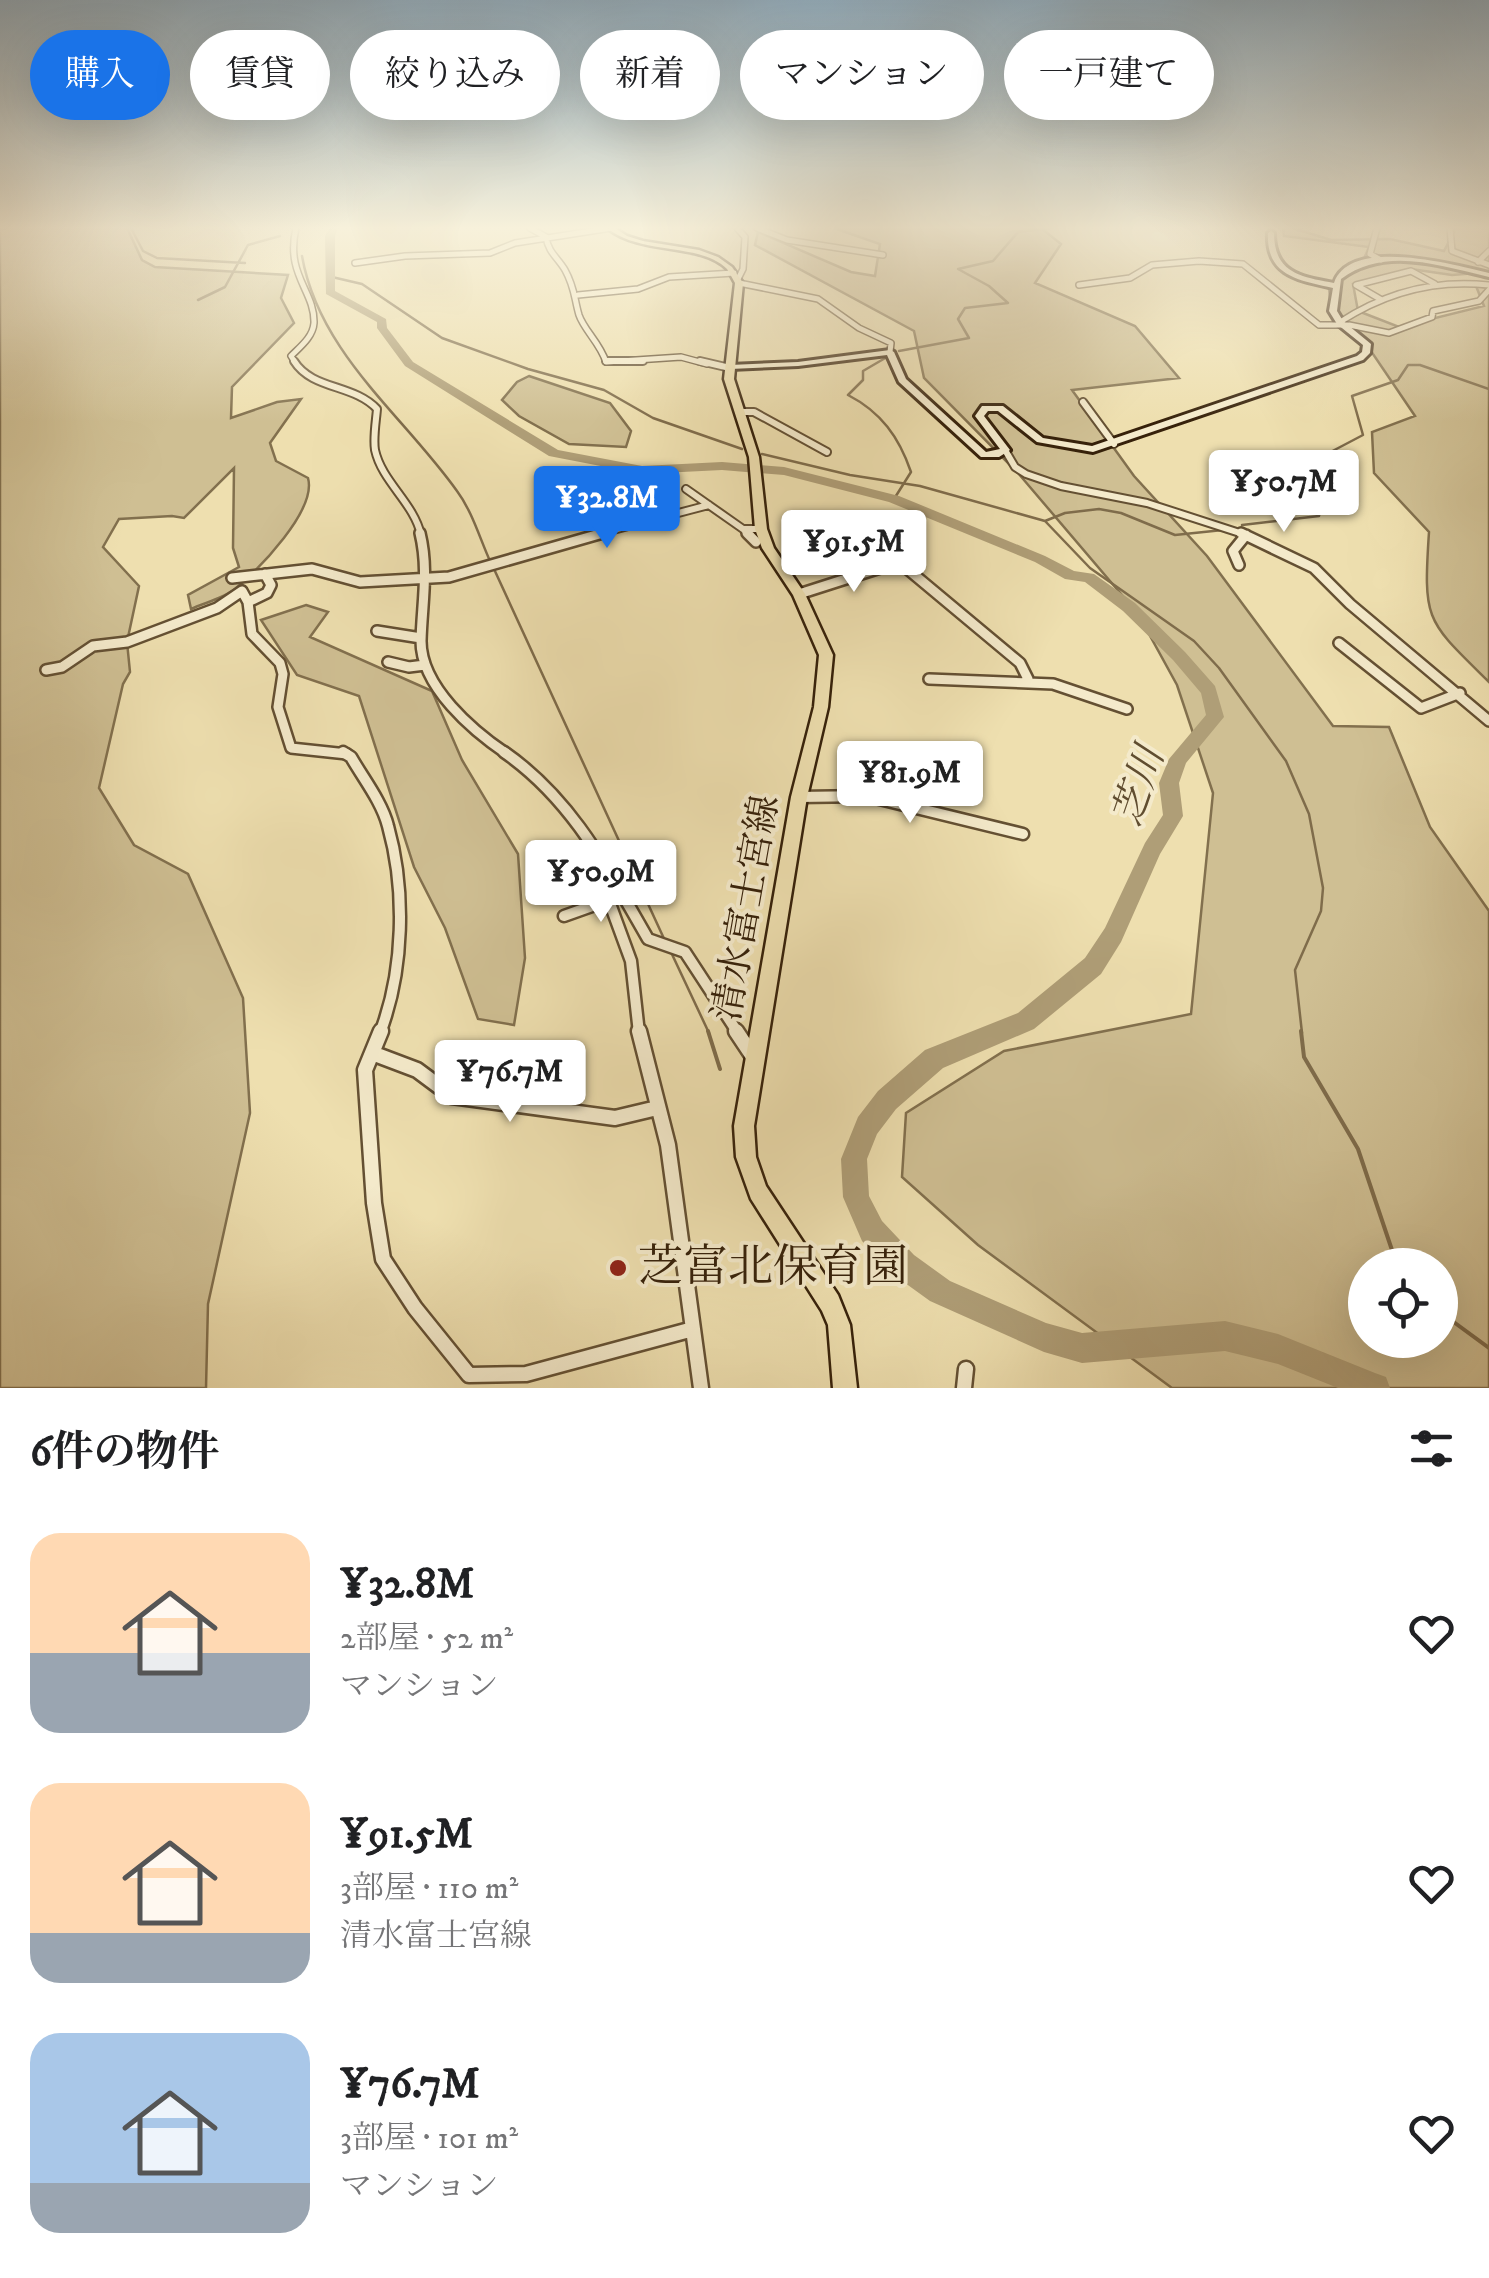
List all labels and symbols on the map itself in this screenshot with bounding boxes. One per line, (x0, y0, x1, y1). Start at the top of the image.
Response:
pin: ¥50.7M (1203, 450, 1365, 535)
pin: ¥32.8M (526, 466, 688, 551)
pin: ¥91.5M (773, 510, 935, 595)
water label: 芝川 (1103, 737, 1178, 833)
pin: ¥81.9M (829, 741, 991, 826)
street label: 清水富士宮線 (704, 792, 790, 1024)
pin: ¥50.9M (520, 840, 682, 925)
pin: ¥76.7M (429, 1040, 591, 1125)
place label: 芝富北保育園 (638, 1240, 908, 1296)
marker: 芝富北保育園 (607, 1257, 629, 1279)

